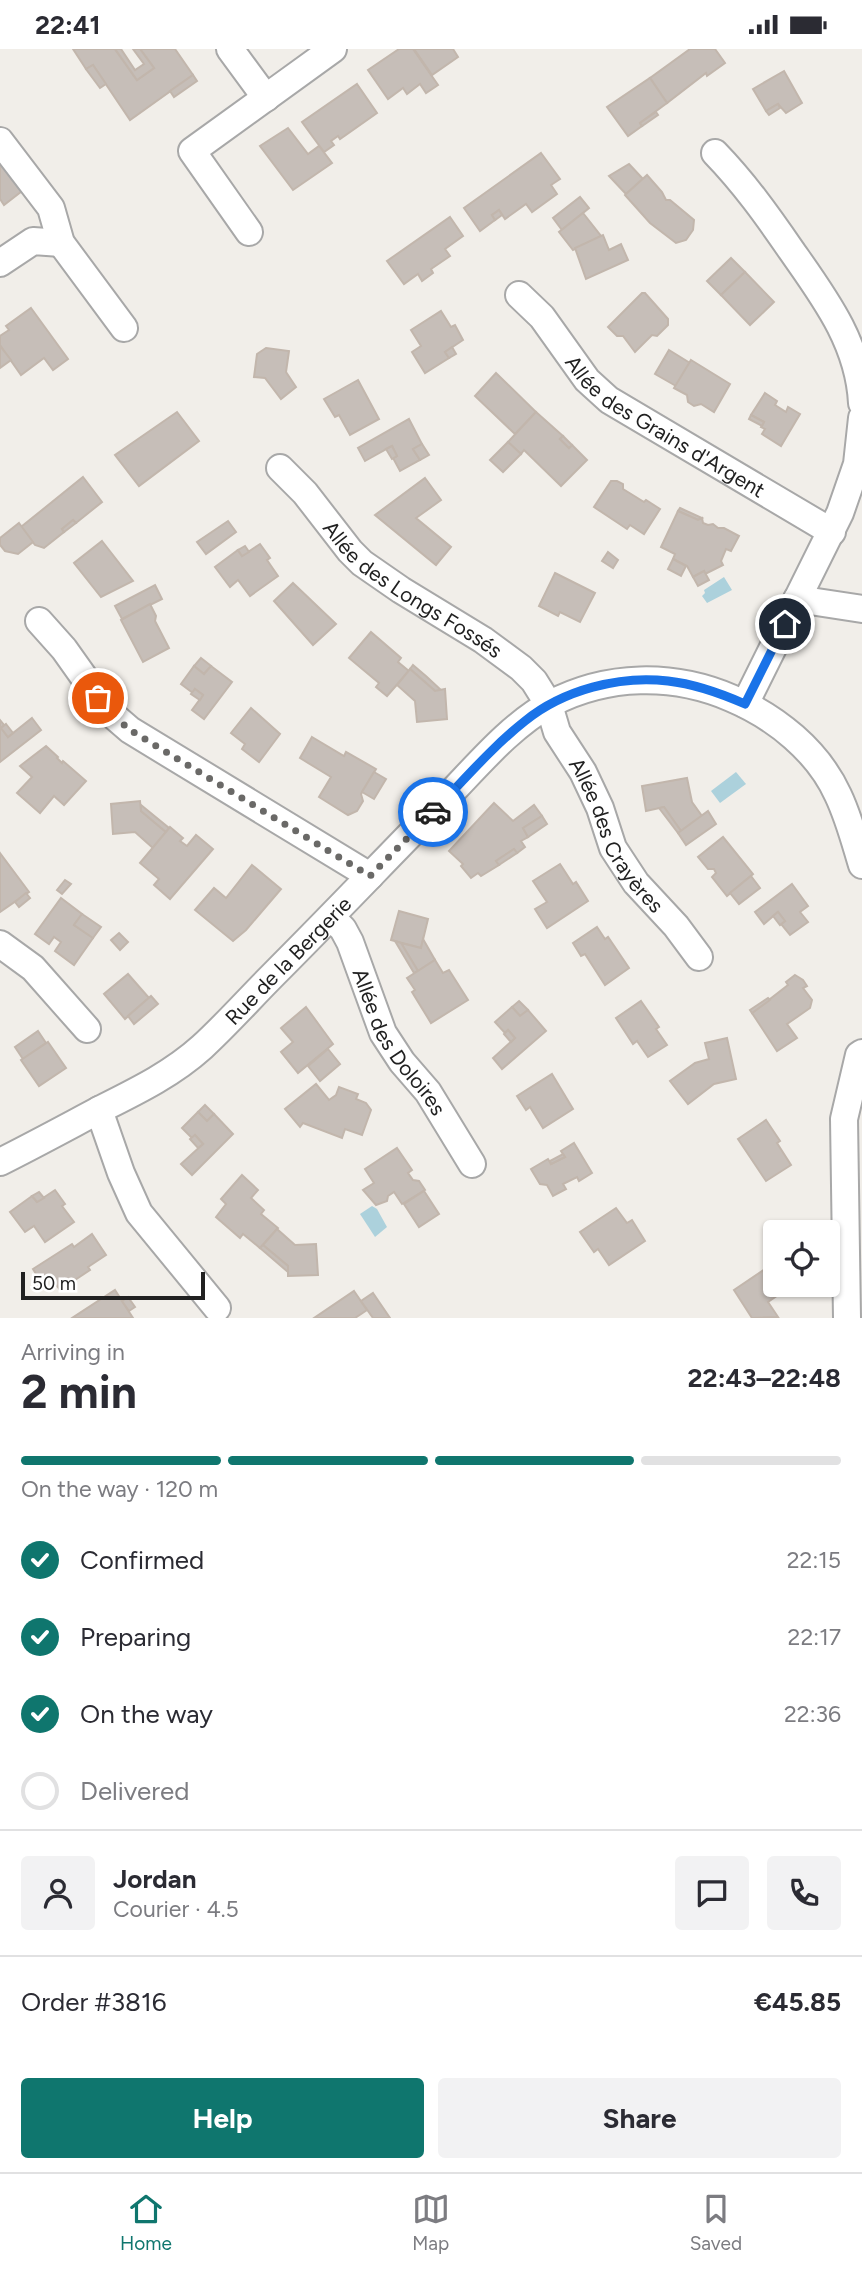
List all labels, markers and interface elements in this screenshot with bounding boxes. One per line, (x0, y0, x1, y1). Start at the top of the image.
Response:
text: 22:41 (35, 9, 100, 41)
street label: Allée des Grains d'Argent (561, 350, 770, 502)
street label: Allée des Longs Fossés (319, 516, 508, 663)
pin (755, 594, 815, 654)
icon: home (766, 605, 804, 643)
pin (68, 668, 128, 728)
icon: bag (79, 679, 117, 717)
street label: Allée des Crayères (564, 753, 669, 917)
courier (398, 777, 468, 847)
icon: car (414, 793, 452, 831)
street label: Rue de la Bergerie (220, 891, 356, 1030)
street label: Allée des Doloires (348, 965, 452, 1120)
map controls (763, 1220, 840, 1297)
button: locate (763, 1220, 840, 1297)
scale bar (21, 1269, 205, 1301)
text: 50 m (32, 1272, 76, 1295)
text: Arriving in (21, 1338, 125, 1366)
text: 22:43–22:48 (688, 1362, 841, 1394)
text: 2 min (21, 1364, 137, 1420)
text: On the way · 120 m (21, 1475, 218, 1503)
icon: check (21, 1541, 59, 1579)
text: Confirmed (80, 1544, 204, 1576)
text: 22:15 (787, 1546, 841, 1574)
icon: check (21, 1618, 59, 1656)
text: Preparing (80, 1621, 191, 1653)
text: 22:17 (788, 1623, 841, 1651)
icon: check (21, 1695, 59, 1733)
text: On the way (80, 1698, 213, 1730)
text: 22:36 (784, 1700, 841, 1728)
text: Delivered (80, 1775, 189, 1807)
button: person (21, 1856, 95, 1930)
button: chat (675, 1856, 749, 1930)
button: phone (767, 1856, 841, 1930)
text: Jordan (113, 1863, 196, 1895)
text: Courier · 4.5 (113, 1895, 239, 1923)
text: Order #3816 (21, 1986, 167, 2018)
text: €45.85 (754, 1986, 841, 2018)
button: Help (21, 2078, 424, 2158)
button: Share (438, 2078, 841, 2158)
tab: Home (120, 2190, 172, 2255)
tab: Map (412, 2190, 450, 2255)
tab: Saved (690, 2190, 742, 2255)

